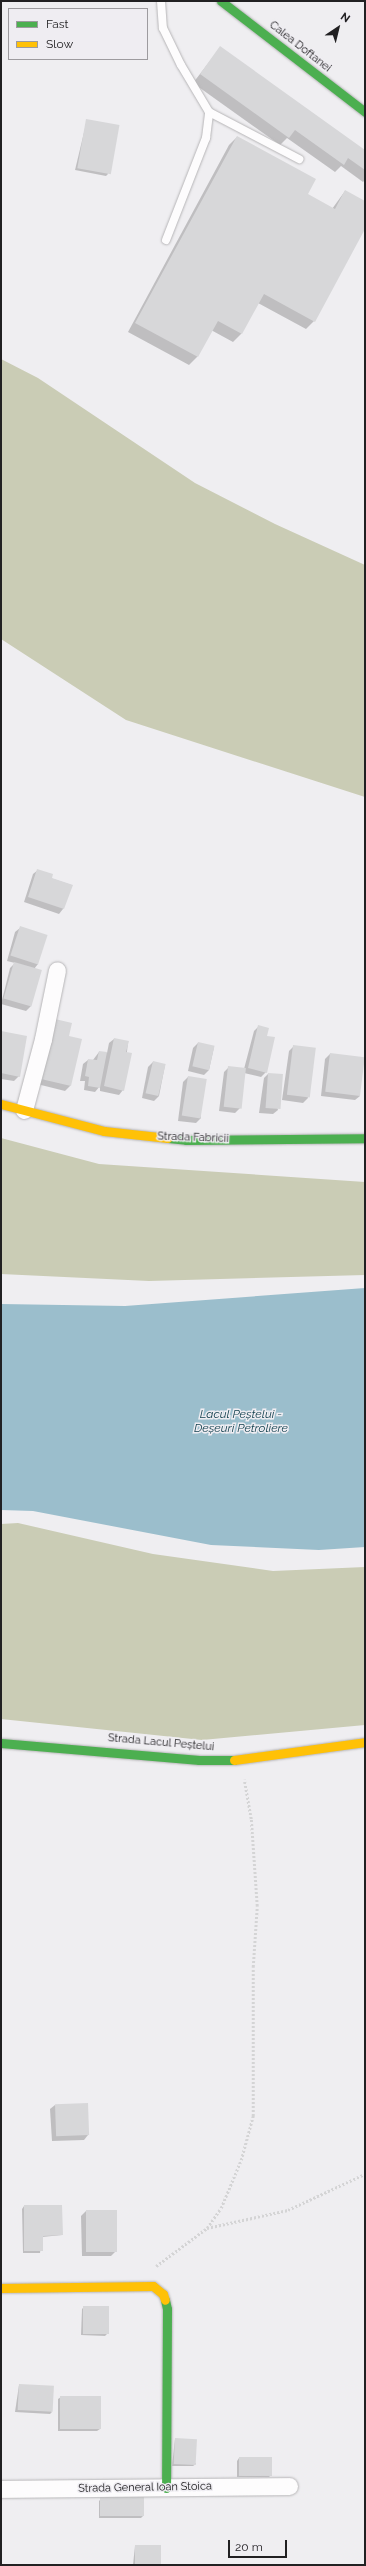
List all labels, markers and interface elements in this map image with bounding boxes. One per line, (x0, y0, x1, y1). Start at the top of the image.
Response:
legend (8, 8, 148, 60)
north arrow (318, 8, 358, 48)
text: N (338, 10, 352, 25)
text: Fast (46, 17, 69, 31)
street label: Calea Doftanei (267, 19, 333, 75)
text: Slow (46, 37, 73, 51)
street label: Strada Fabricii (157, 1130, 229, 1146)
water label: Lacul Peștelui - Deșeuri Petroliere (194, 1408, 288, 1436)
street label: Strada Lacul Peștelui (107, 1732, 215, 1754)
street label: Strada General Ioan Stoica (78, 2480, 212, 2496)
scale bar (230, 2532, 289, 2558)
text: 20 m (235, 2540, 263, 2554)

